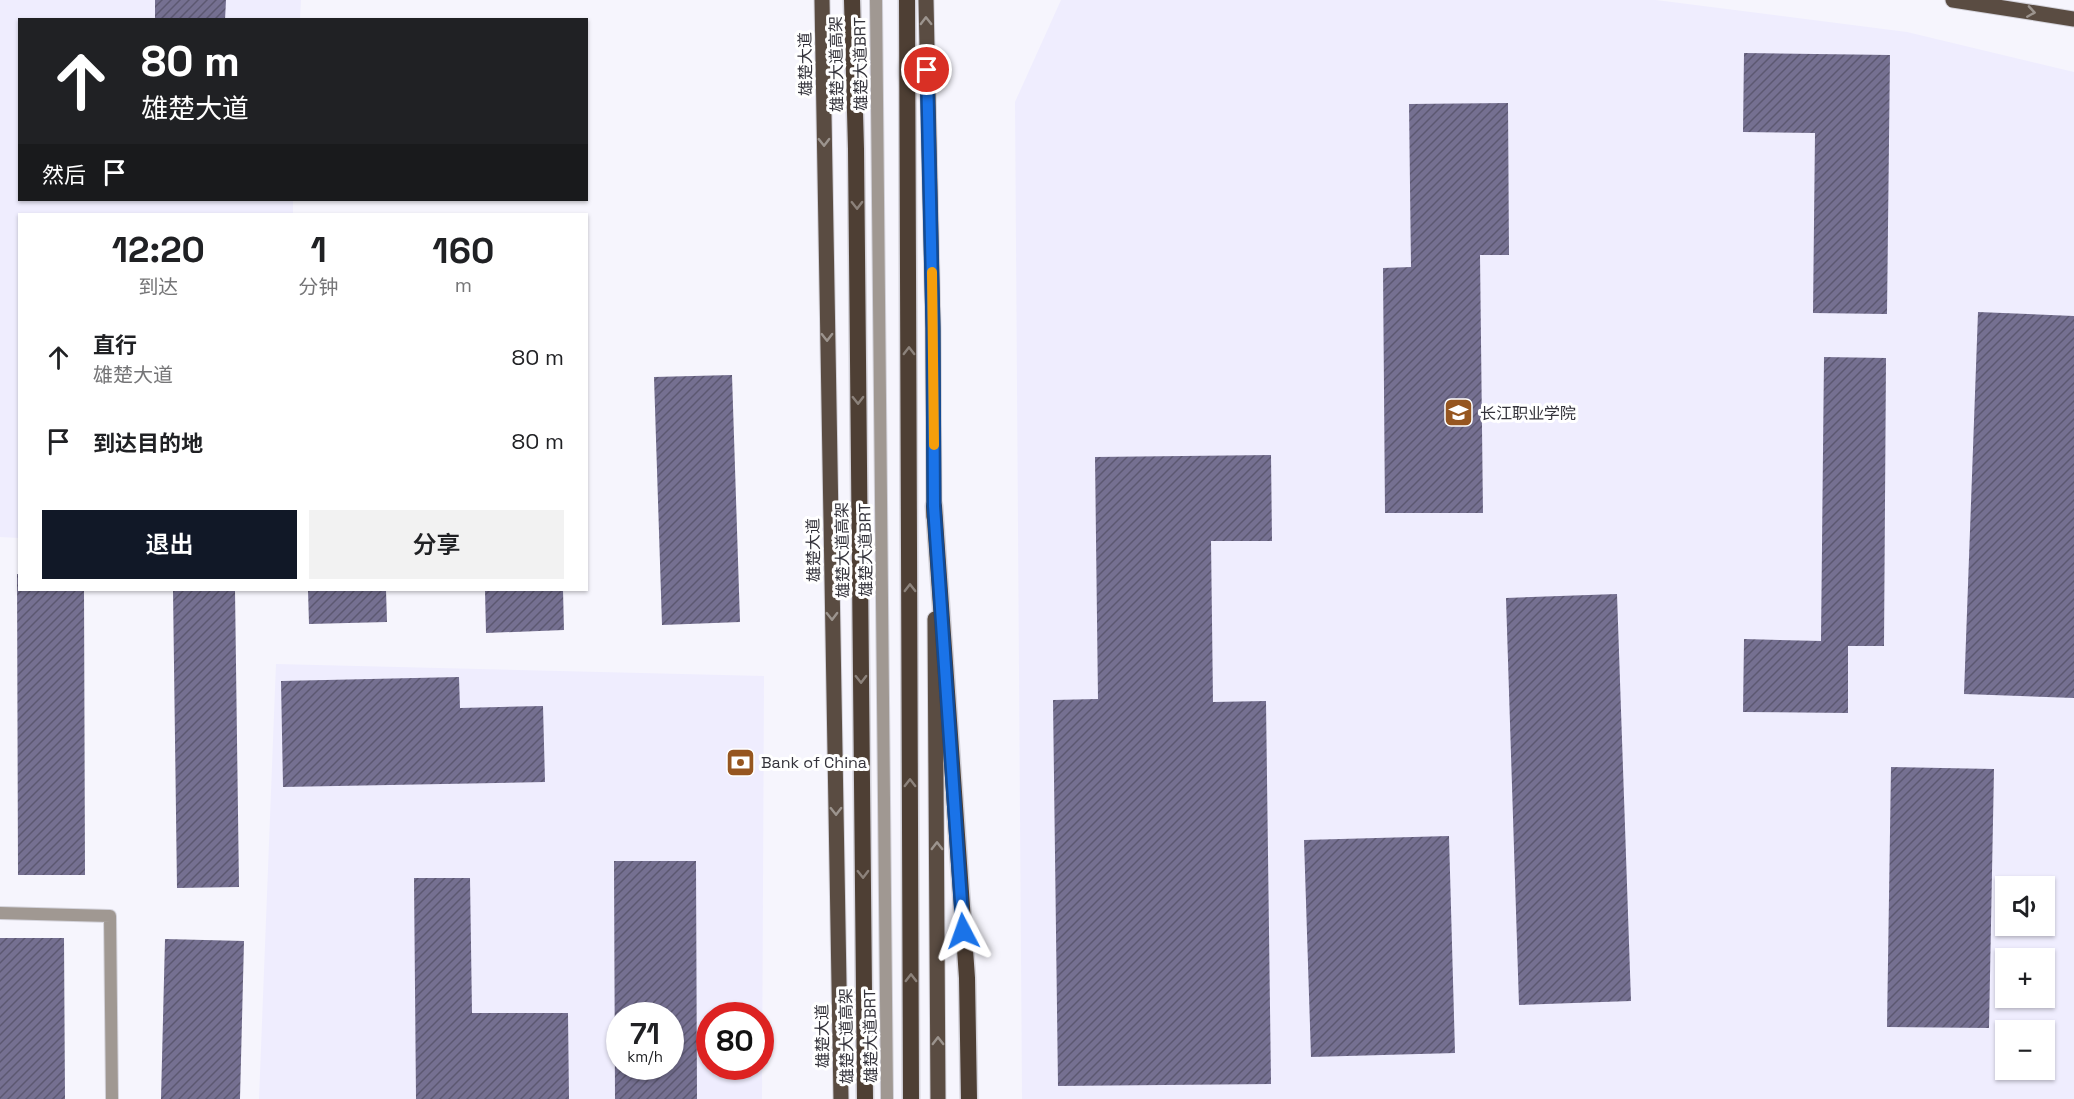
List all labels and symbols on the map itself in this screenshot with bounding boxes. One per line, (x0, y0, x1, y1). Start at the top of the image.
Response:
one-way arrow (2027, 6, 2036, 18)
street label: 雄楚大道高架 (825, 16, 848, 112)
one-way arrow (920, 16, 932, 25)
street label: 雄楚大道BRT (849, 17, 872, 111)
street label: 雄楚大道 (794, 32, 817, 96)
pin (901, 44, 952, 95)
one-way arrow (818, 138, 830, 147)
one-way arrow (850, 201, 863, 210)
one-way arrow (821, 333, 833, 342)
one-way arrow (903, 346, 915, 355)
one-way arrow (852, 396, 864, 405)
school or university icon: 长江职业学院 (1443, 397, 1475, 429)
place label: 长江职业学院 (1480, 403, 1576, 424)
street label: 雄楚大道高架 (831, 502, 854, 598)
street label: 雄楚大道BRT (854, 503, 877, 597)
street label: 雄楚大道 (802, 518, 825, 582)
one-way arrow (904, 583, 916, 592)
one-way arrow (826, 612, 839, 621)
one-way arrow (855, 675, 867, 684)
bank icon: Bank of China (724, 746, 756, 778)
place label: Bank of China (761, 752, 867, 773)
one-way arrow (904, 778, 916, 787)
one-way arrow (830, 807, 842, 816)
one-way arrow (931, 841, 943, 850)
one-way arrow (857, 870, 869, 879)
position arrow (931, 899, 995, 963)
one-way arrow (905, 973, 917, 982)
street label: 雄楚大道高架 (835, 988, 858, 1084)
street label: 雄楚大道BRT (859, 989, 882, 1083)
speed limit sign: 80 (696, 1002, 774, 1080)
street label: 雄楚大道 (811, 1004, 834, 1068)
one-way arrow (932, 1036, 944, 1045)

